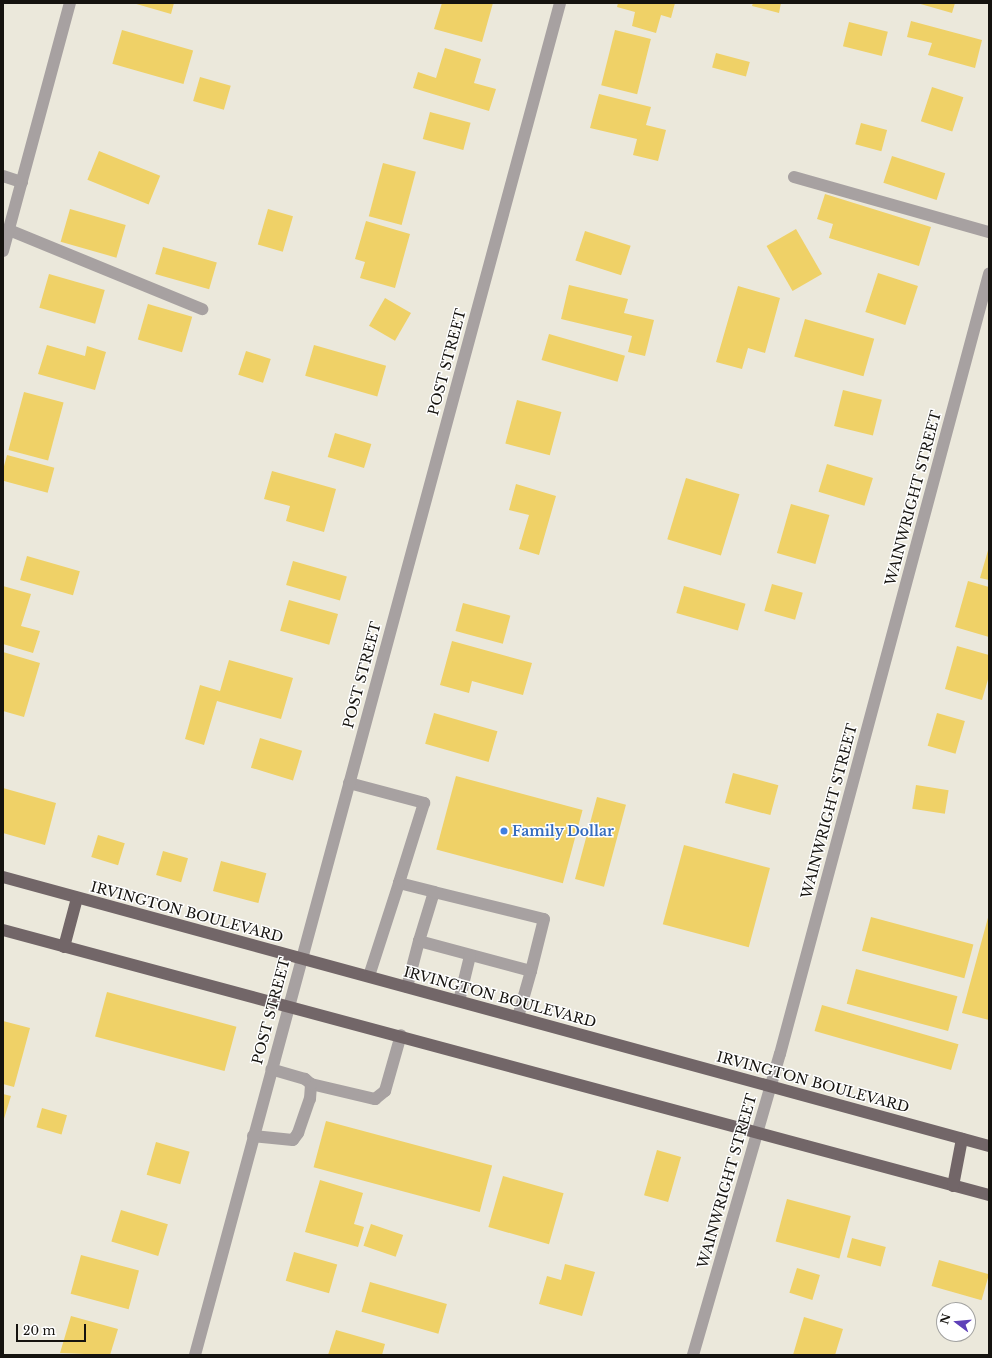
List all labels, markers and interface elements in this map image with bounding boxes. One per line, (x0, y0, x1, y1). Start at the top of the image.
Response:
street label: POST STREET (425, 307, 469, 417)
street label: WAINWRIGHT STREET (881, 408, 945, 588)
street label: POST STREET (340, 620, 384, 730)
street label: WAINWRIGHT STREET (797, 721, 861, 901)
place label: Family Dollar (512, 823, 614, 839)
marker: Family Dollar (499, 826, 509, 836)
street label: IRVINGTON BOULEVARD (89, 878, 285, 946)
street label: POST STREET (249, 956, 293, 1066)
street label: IRVINGTON BOULEVARD (402, 963, 598, 1031)
street label: IRVINGTON BOULEVARD (715, 1048, 911, 1116)
street label: WAINWRIGHT STREET (694, 1092, 760, 1270)
north arrow (936, 1302, 976, 1342)
text: N (937, 1312, 954, 1326)
scale bar (18, 1316, 88, 1342)
text: 20 m (23, 1323, 55, 1338)

